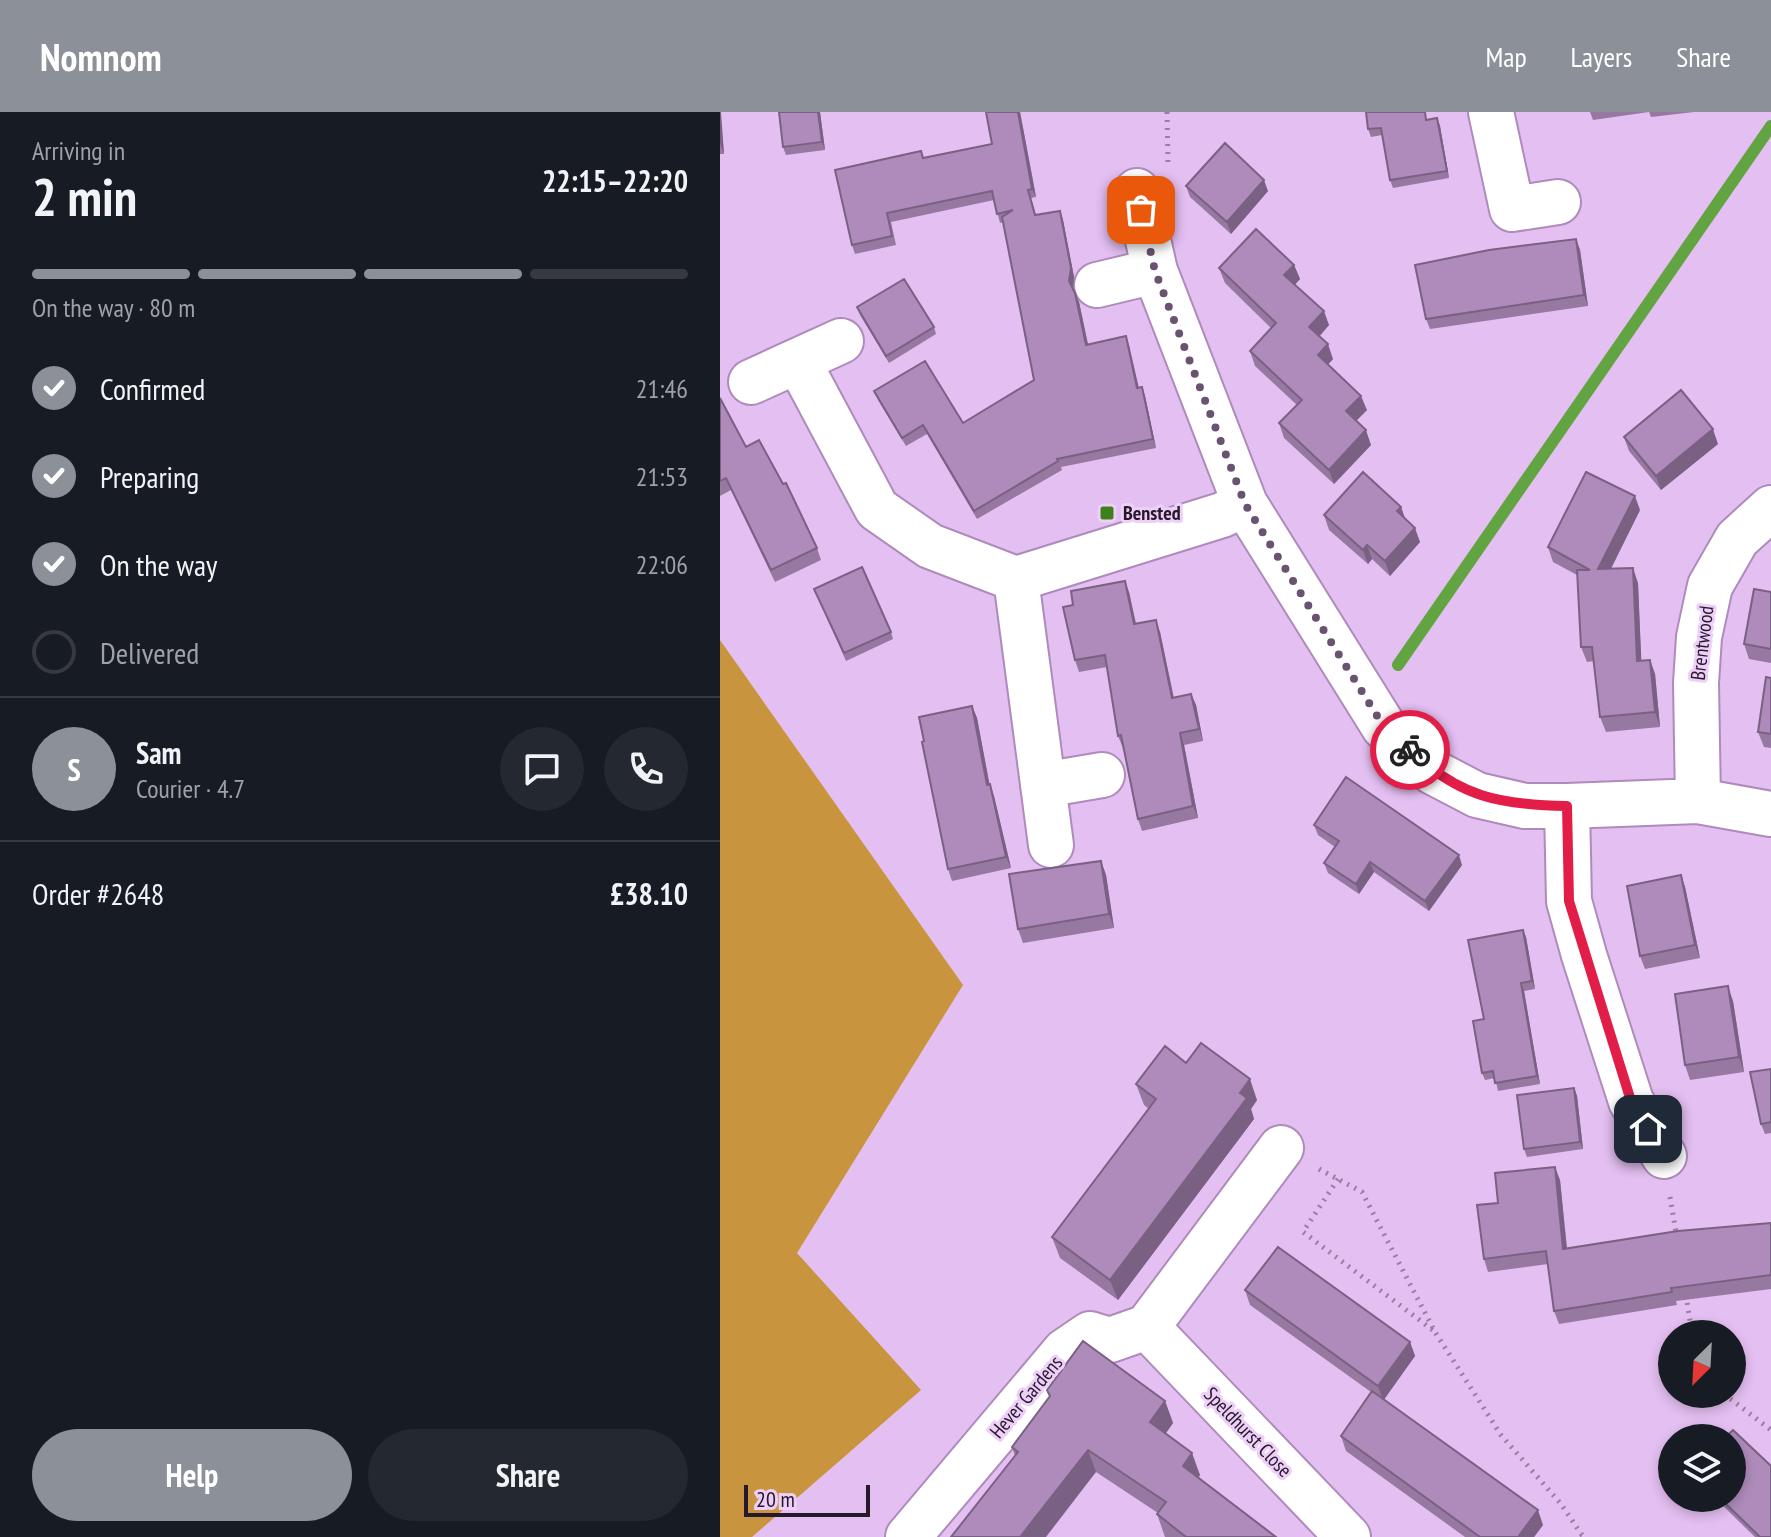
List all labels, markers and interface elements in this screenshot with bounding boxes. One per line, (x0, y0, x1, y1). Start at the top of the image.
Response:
text: Nomnom (40, 32, 162, 81)
text: Map (1485, 38, 1527, 75)
text: Layers (1571, 38, 1632, 75)
text: Share (1676, 38, 1731, 75)
text: Arriving in (32, 134, 125, 167)
text: 22:15–22:20 (542, 161, 688, 200)
text: 2 min (32, 163, 137, 230)
pin (1107, 176, 1175, 244)
icon: bag (1119, 188, 1163, 232)
text: On the way · 80 m (32, 291, 195, 324)
icon: check (32, 366, 76, 410)
text: Confirmed (100, 369, 205, 408)
text: 21:46 (636, 372, 688, 405)
icon: check (32, 454, 76, 498)
text: Preparing (100, 457, 199, 496)
text: 21:53 (636, 460, 688, 493)
place label: Bensted (1123, 500, 1181, 526)
marker: Bensted (1098, 504, 1116, 522)
icon: check (32, 542, 76, 586)
text: On the way (100, 545, 217, 584)
text: 22:06 (636, 548, 688, 581)
street label: Brentwood (1685, 604, 1719, 682)
text: Delivered (100, 633, 199, 672)
courier (1370, 710, 1450, 790)
button: chat (500, 727, 584, 811)
button: phone (604, 727, 688, 811)
icon: bike (1388, 728, 1432, 772)
text: Sam (136, 733, 181, 772)
text: S (67, 750, 81, 789)
text: Courier · 4.7 (136, 772, 245, 805)
text: Order #2648 (32, 874, 164, 913)
text: £38.10 (610, 874, 688, 913)
pin (1614, 1095, 1682, 1163)
icon: home (1626, 1107, 1670, 1151)
north arrow (1658, 1320, 1746, 1408)
map controls (1658, 1320, 1746, 1512)
street label: Hever Gardens (984, 1350, 1068, 1444)
street label: Speldhurst Close (1198, 1381, 1298, 1483)
button: layers (1658, 1424, 1746, 1512)
button: Help (32, 1429, 352, 1521)
button: Share (368, 1429, 688, 1521)
scale bar (744, 1481, 870, 1517)
text: 20 m (756, 1485, 795, 1513)

